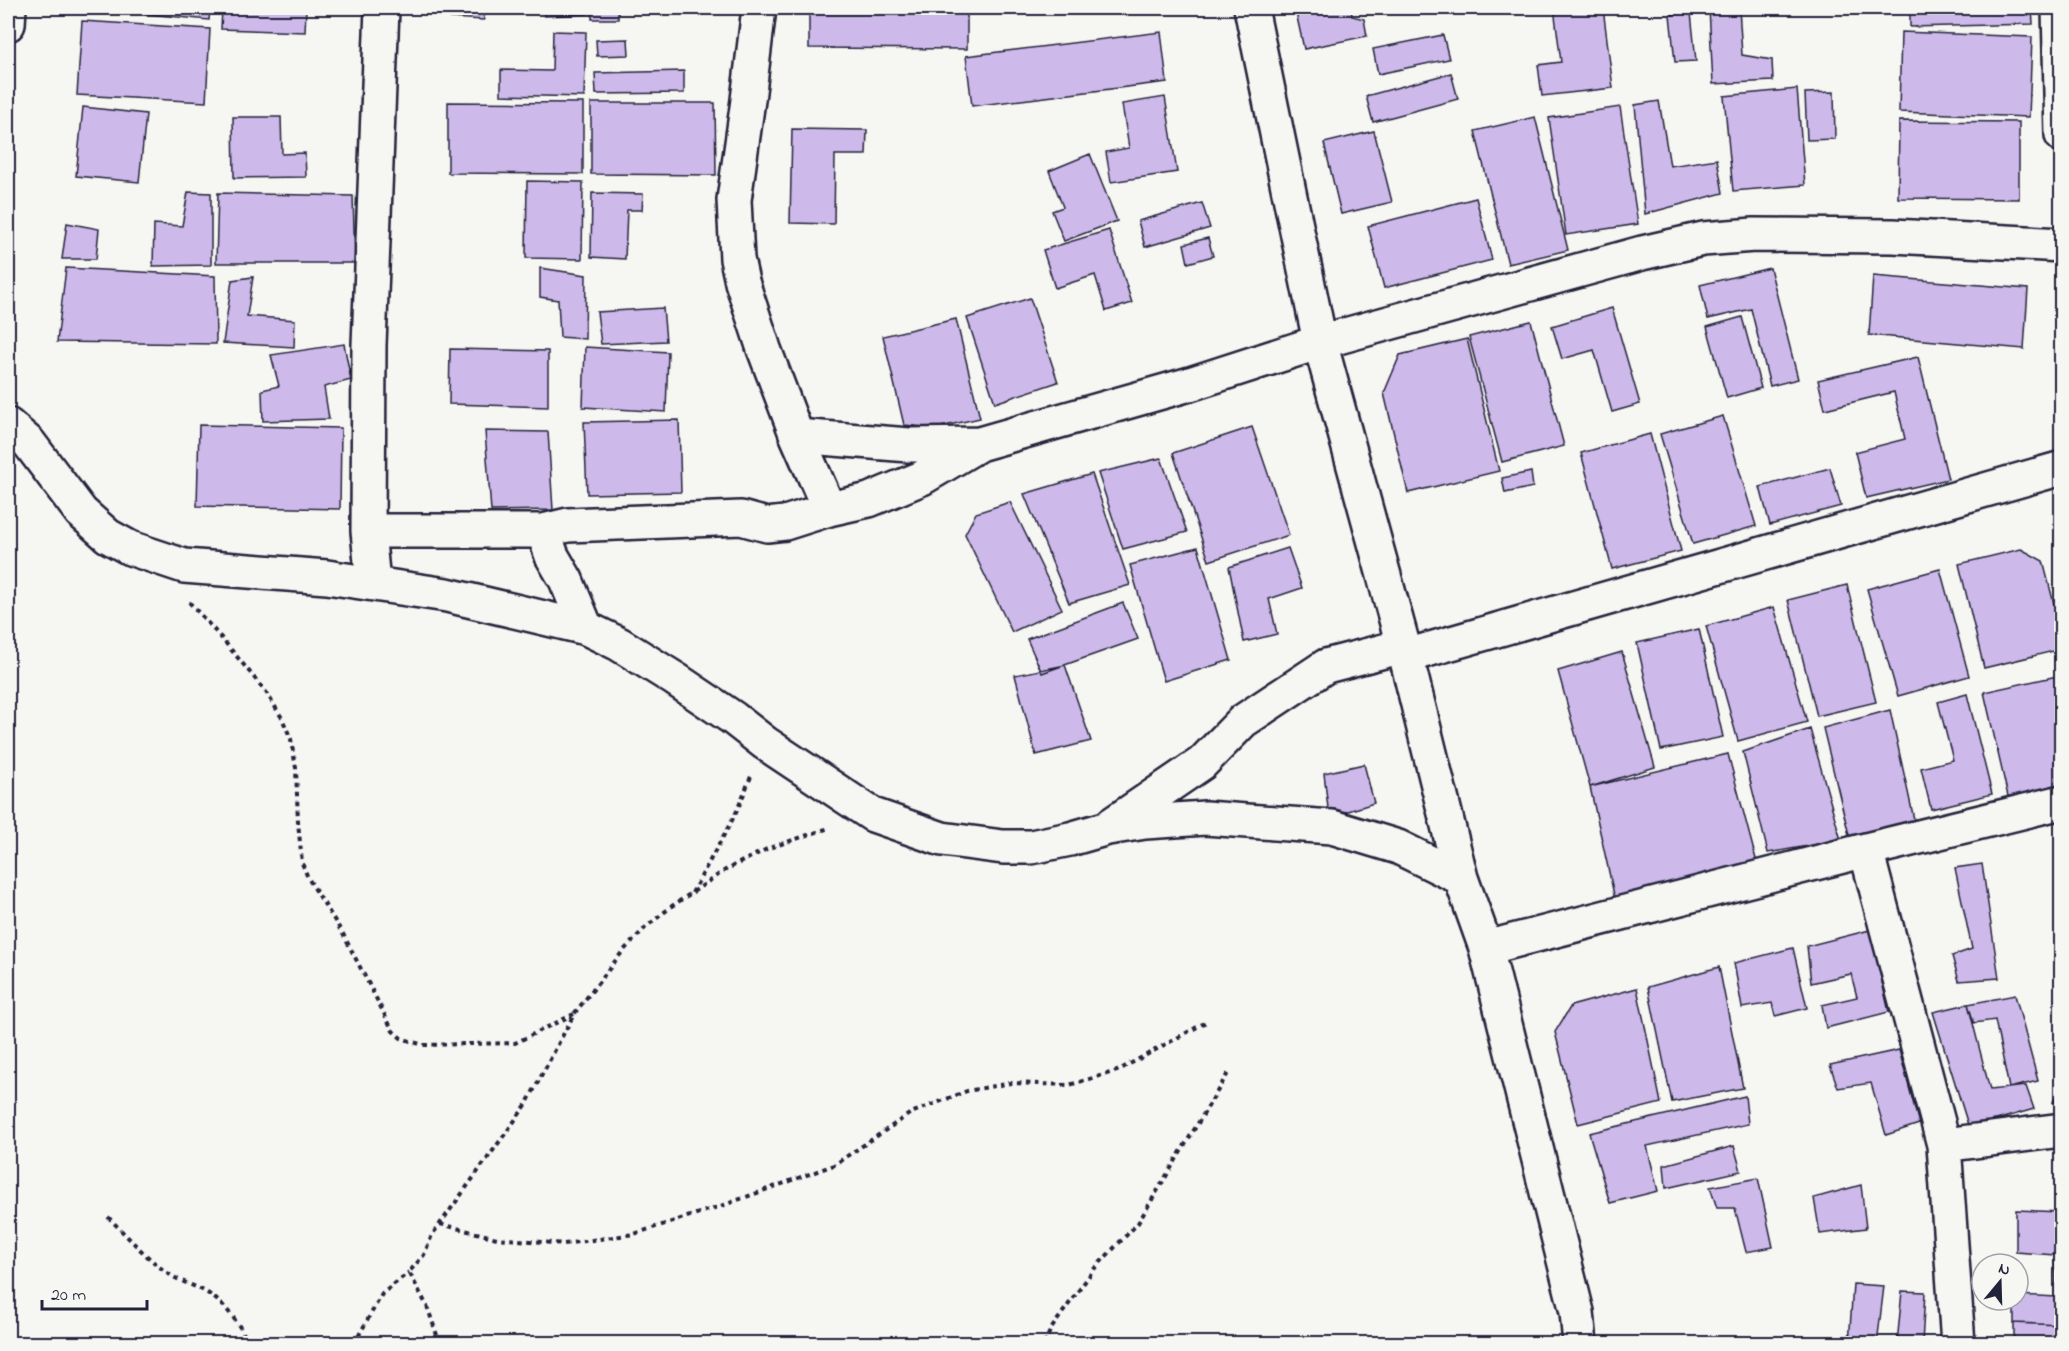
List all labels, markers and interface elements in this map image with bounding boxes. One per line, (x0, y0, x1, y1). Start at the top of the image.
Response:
north arrow (1970, 1252, 2030, 1312)
text: N (1995, 1257, 2013, 1283)
scale bar (42, 1273, 147, 1311)
text: 20 m (51, 1283, 86, 1309)

